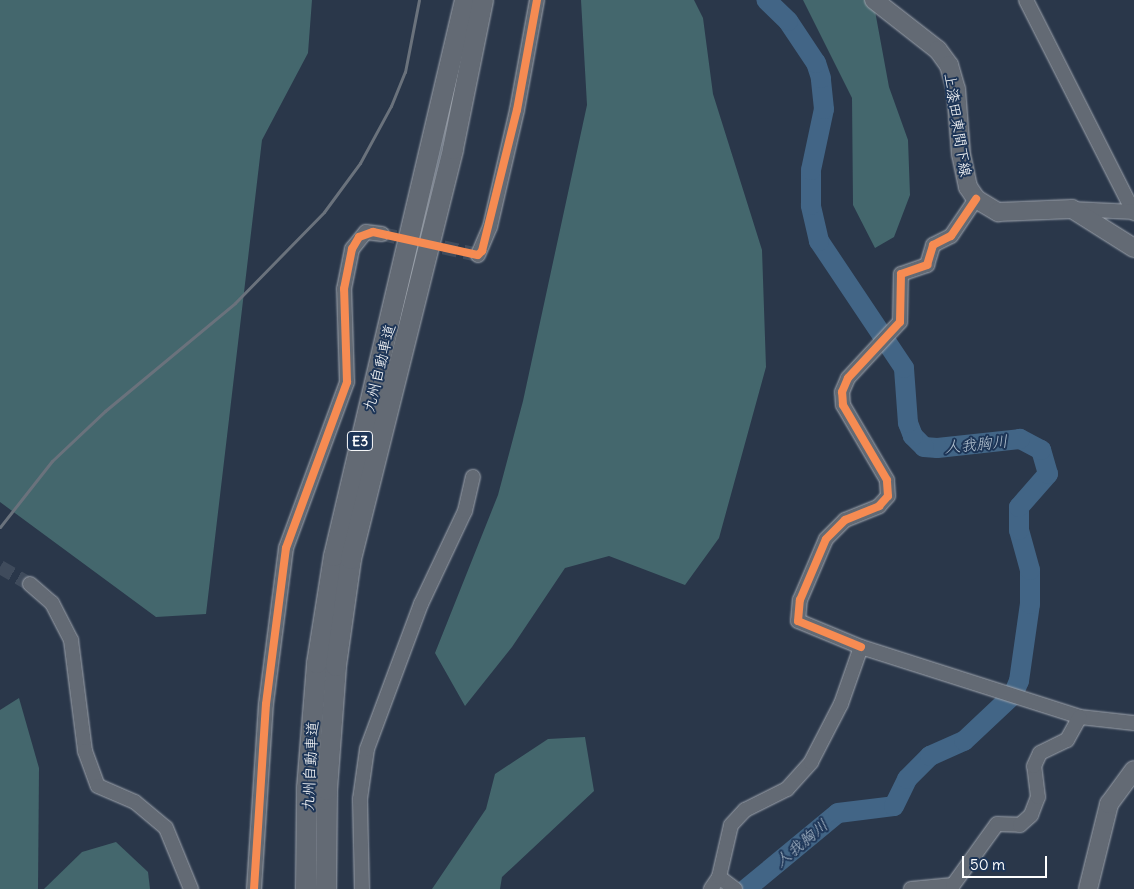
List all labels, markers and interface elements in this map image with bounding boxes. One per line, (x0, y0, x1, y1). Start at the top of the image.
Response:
street label: 上漆田東間下線 (941, 72, 975, 178)
street label: 九州自動車道 (359, 322, 399, 414)
road number: E3 (346, 430, 374, 452)
water label: 人我胸川 (943, 431, 1009, 457)
street label: 九州自動車道 (299, 721, 321, 811)
water label: 人我胸川 (770, 815, 832, 871)
scale bar (964, 846, 1049, 878)
text: 50 m (970, 855, 1005, 874)

